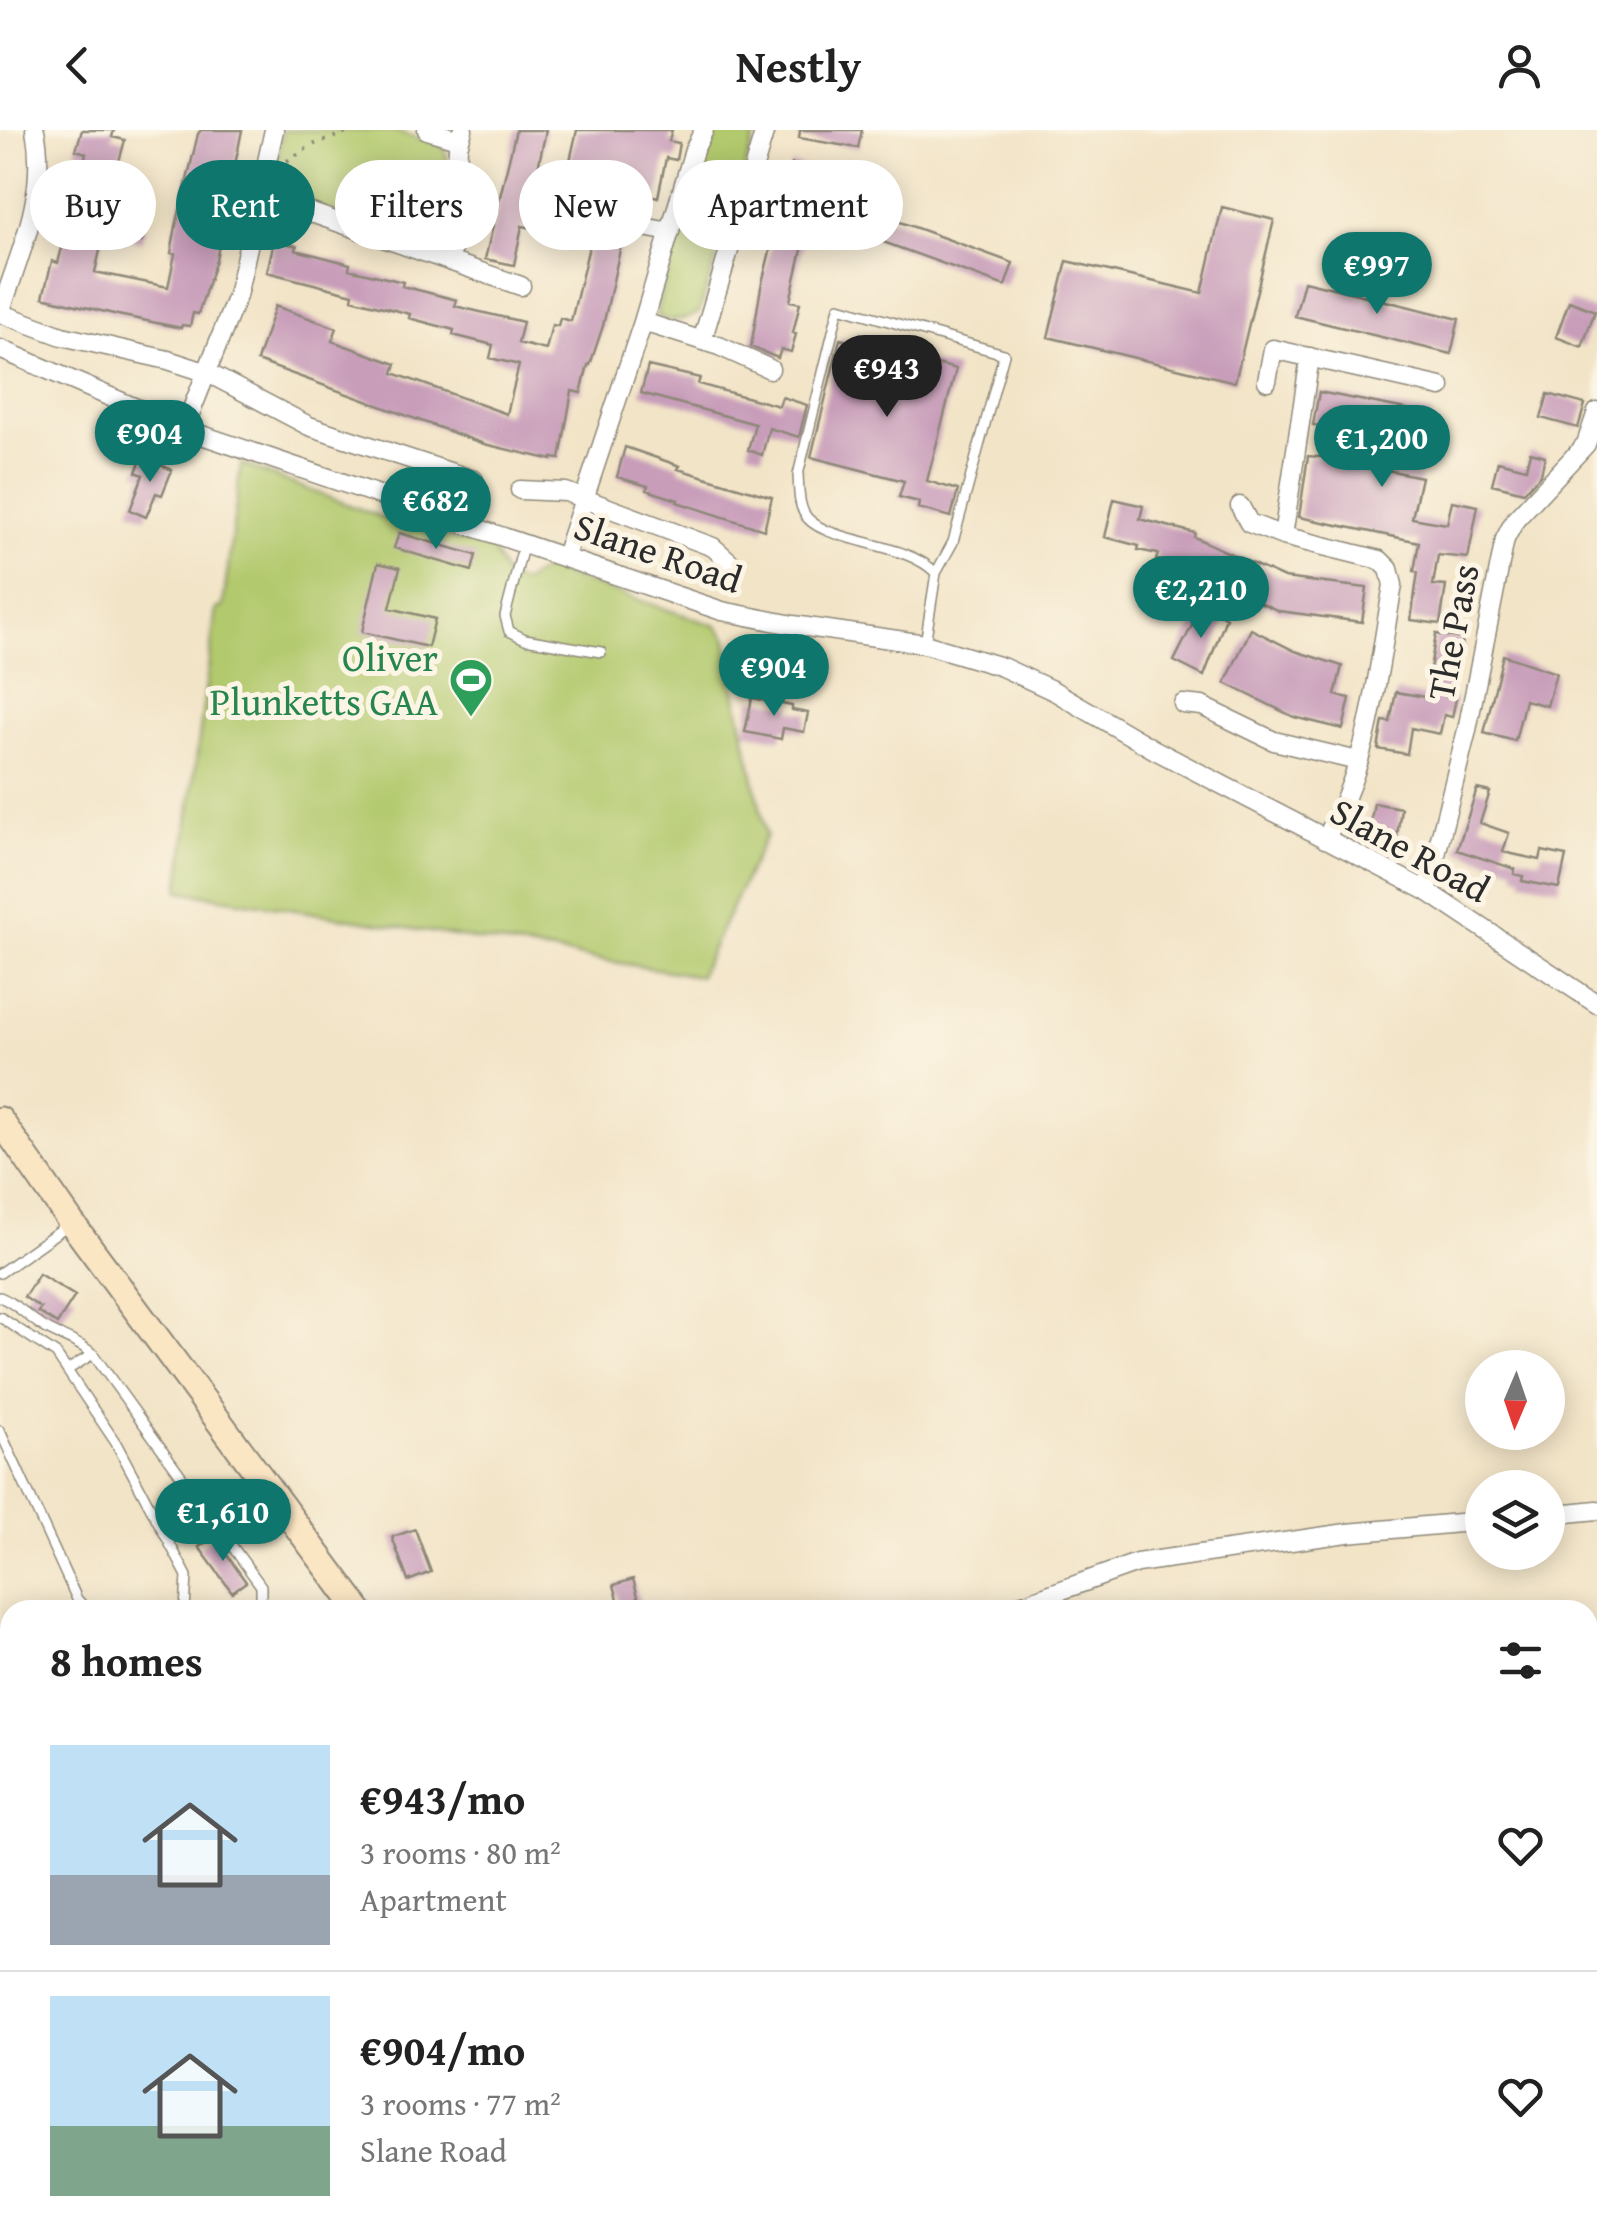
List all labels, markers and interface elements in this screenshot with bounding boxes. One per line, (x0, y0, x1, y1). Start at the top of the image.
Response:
text: Nestly (736, 33, 861, 98)
icon: back (50, 38, 105, 93)
icon: person (1492, 38, 1547, 93)
chip: Buy (30, 160, 156, 250)
chip: Rent (176, 160, 315, 250)
chip: Filters (335, 160, 499, 250)
chip: New (519, 160, 653, 250)
chip: Apartment (673, 160, 903, 250)
pin: €997 (1318, 232, 1436, 317)
text: €997 (1344, 241, 1410, 288)
pin: €943 (828, 335, 946, 420)
text: €943 (854, 344, 920, 391)
pin: €904 (91, 400, 209, 485)
pin: €1,200 (1301, 405, 1463, 490)
text: €904 (117, 409, 183, 456)
text: €1,200 (1336, 414, 1428, 461)
pin: €682 (377, 467, 495, 552)
text: €682 (403, 476, 469, 523)
street label: Slane Road (567, 497, 750, 607)
pin: €2,210 (1120, 556, 1282, 641)
street label: The Pass (1411, 559, 1493, 705)
text: €2,210 (1155, 565, 1247, 612)
place label: Oliver Plunketts GAA (210, 629, 438, 729)
pin: €904 (715, 634, 833, 719)
text: €904 (741, 643, 807, 690)
sports icon: Oliver Plunketts GAA (448, 657, 494, 718)
street label: Slane Road (1321, 782, 1501, 916)
north arrow (1465, 1350, 1565, 1450)
map controls (1465, 1350, 1565, 1570)
button: layers (1465, 1470, 1565, 1570)
pin: €1,610 (142, 1479, 304, 1564)
text: €1,610 (177, 1488, 269, 1535)
text: 8 homes (50, 1630, 203, 1691)
icon: filters (1493, 1633, 1548, 1688)
text: €943/mo (360, 1768, 525, 1829)
icon: home (130, 1785, 250, 1905)
icon: heart (1493, 1818, 1548, 1873)
text: 3 rooms · 80 m² (360, 1829, 561, 1876)
text: Apartment (360, 1876, 507, 1923)
text: €904/mo (360, 2019, 525, 2080)
icon: home (130, 2036, 250, 2156)
icon: heart (1493, 2069, 1548, 2124)
text: 3 rooms · 77 m² (360, 2080, 561, 2127)
text: Slane Road (360, 2127, 507, 2174)

